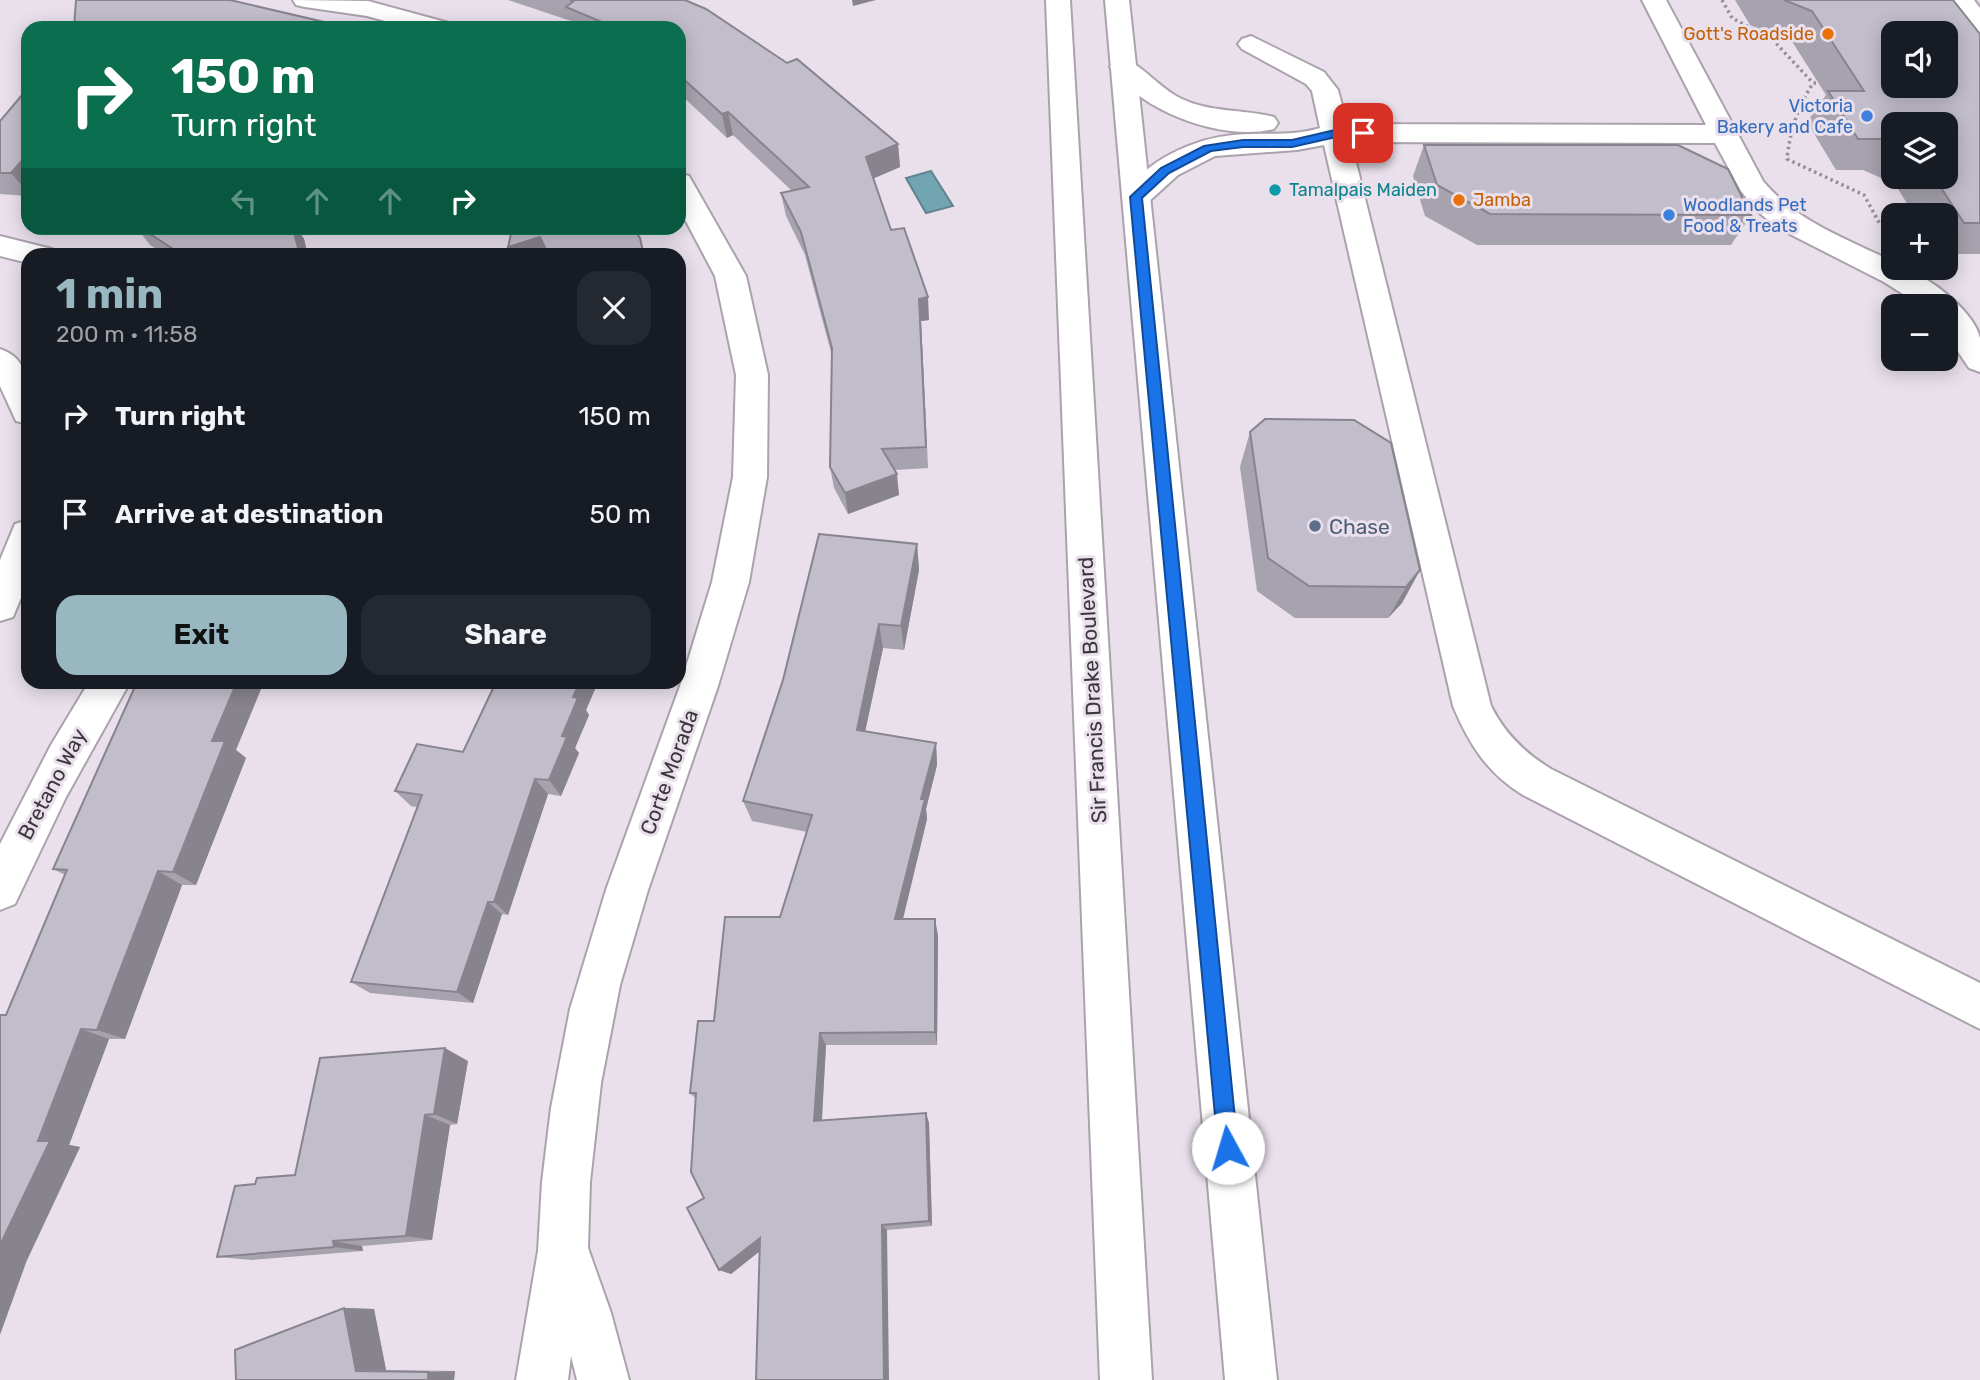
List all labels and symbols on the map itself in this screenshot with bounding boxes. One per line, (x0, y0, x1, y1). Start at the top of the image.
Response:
place label: Gott's Roadside (1683, 23, 1814, 45)
marker: Gott's Roadside (1820, 26, 1836, 42)
place label: Victoria Bakery and Cafe (1717, 95, 1853, 138)
pin (1333, 103, 1393, 163)
marker: Victoria Bakery and Cafe (1859, 108, 1875, 124)
place label: Tamalpais Maiden (1289, 179, 1437, 201)
marker: Tamalpais Maiden (1267, 182, 1283, 198)
place label: Jamba (1473, 189, 1531, 211)
marker: Jamba (1451, 192, 1467, 208)
place label: Woodlands Pet Food & Treats (1683, 194, 1806, 237)
marker: Woodlands Pet Food & Treats (1661, 207, 1677, 223)
place label: Chase (1329, 514, 1390, 539)
marker: Chase (1307, 518, 1323, 534)
street label: Sir Francis Drake Boulevard (1073, 556, 1111, 824)
street label: Corte Morada (635, 706, 703, 838)
street label: Bretano Way (12, 724, 92, 844)
position arrow (1191, 1111, 1265, 1185)

